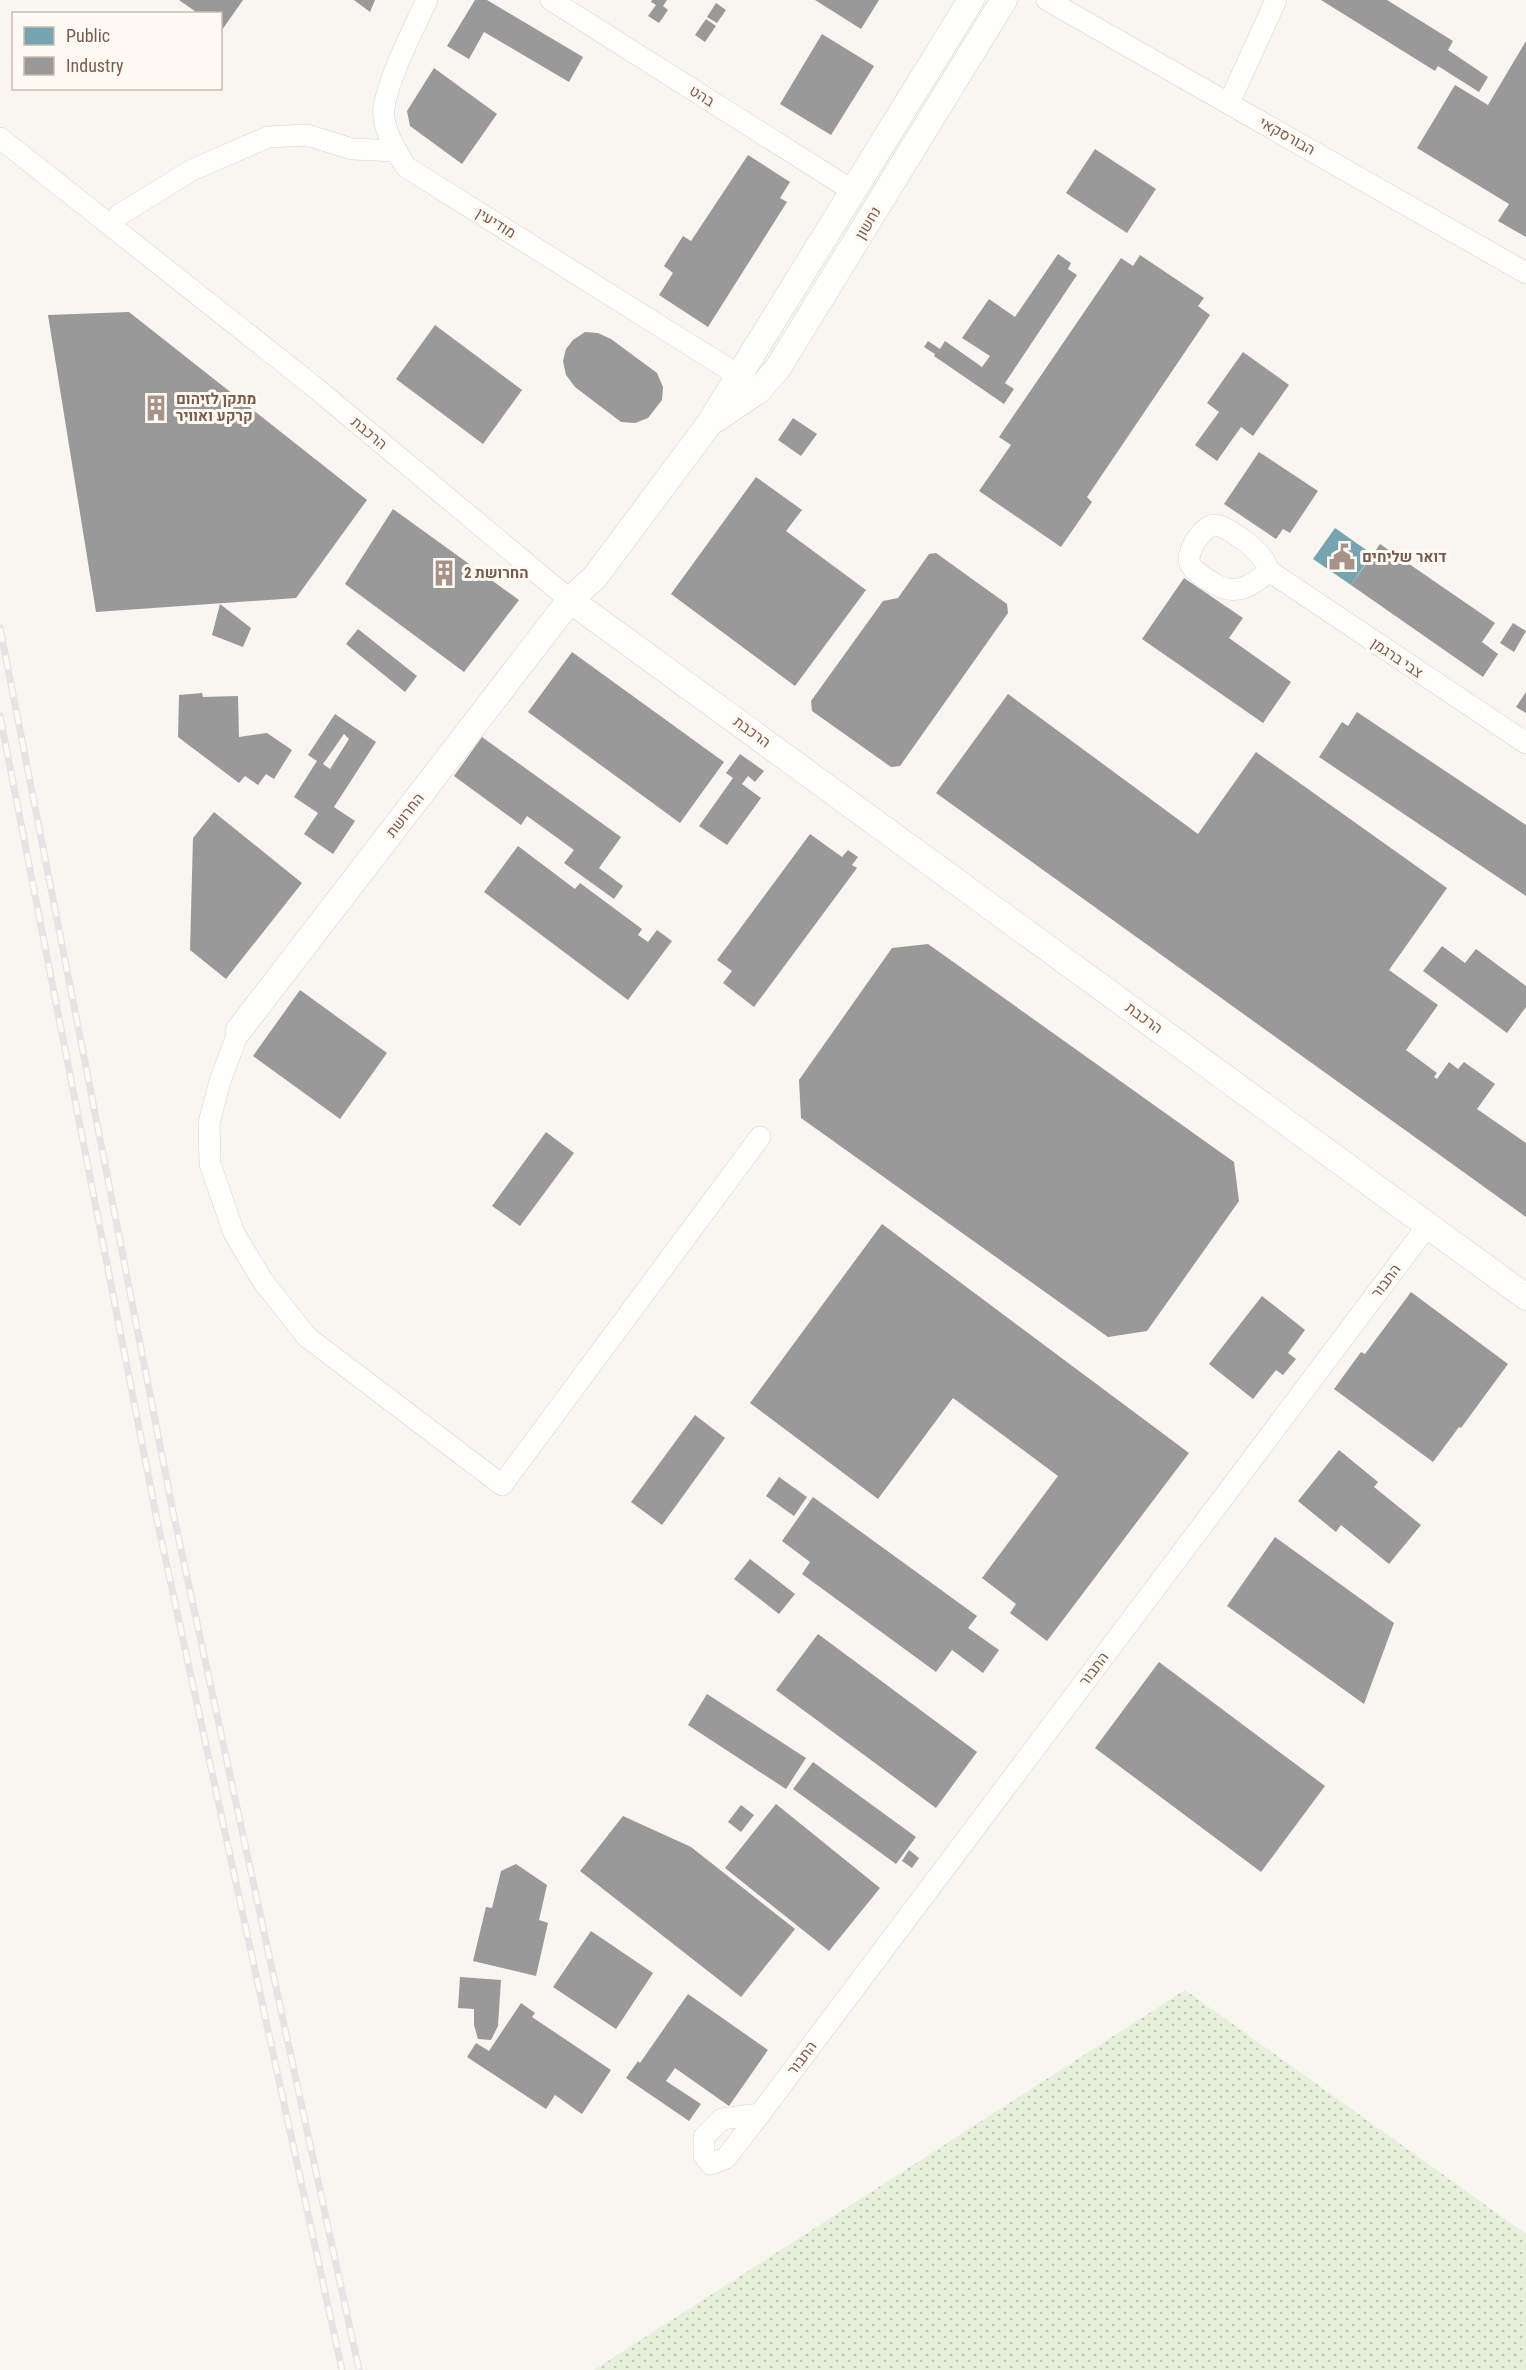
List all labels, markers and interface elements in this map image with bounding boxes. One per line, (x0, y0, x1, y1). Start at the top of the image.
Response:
legend (12, 12, 222, 90)
text: Public (66, 25, 110, 46)
text: Industry (66, 55, 124, 76)
street label: בהט (686, 81, 718, 111)
street label: הבורסקאי (1256, 113, 1318, 159)
street label: נחשון (851, 203, 885, 243)
street label: מודיעין (473, 204, 519, 242)
place label: מתקן לזיהום קרקע ואוויר (176, 390, 256, 425)
building icon: מתקן לזיהום קרקע ואוויר (141, 393, 171, 423)
street label: הרכבת (347, 413, 391, 453)
public building icon: דואר שליחים (1327, 542, 1357, 572)
place label: דואר שליחים (1362, 548, 1447, 566)
building icon: החרושת 2 (429, 558, 459, 588)
place label: החרושת 2 (464, 564, 529, 582)
street label: צבי ברגמן (1368, 634, 1426, 682)
street label: הרכבת (730, 713, 774, 751)
street label: החרושת (382, 789, 428, 841)
street label: הרכבת (1122, 999, 1166, 1037)
street label: התבור (1367, 1260, 1405, 1302)
street label: התבור (1075, 1648, 1113, 1690)
street label: התבור (783, 2037, 821, 2079)

